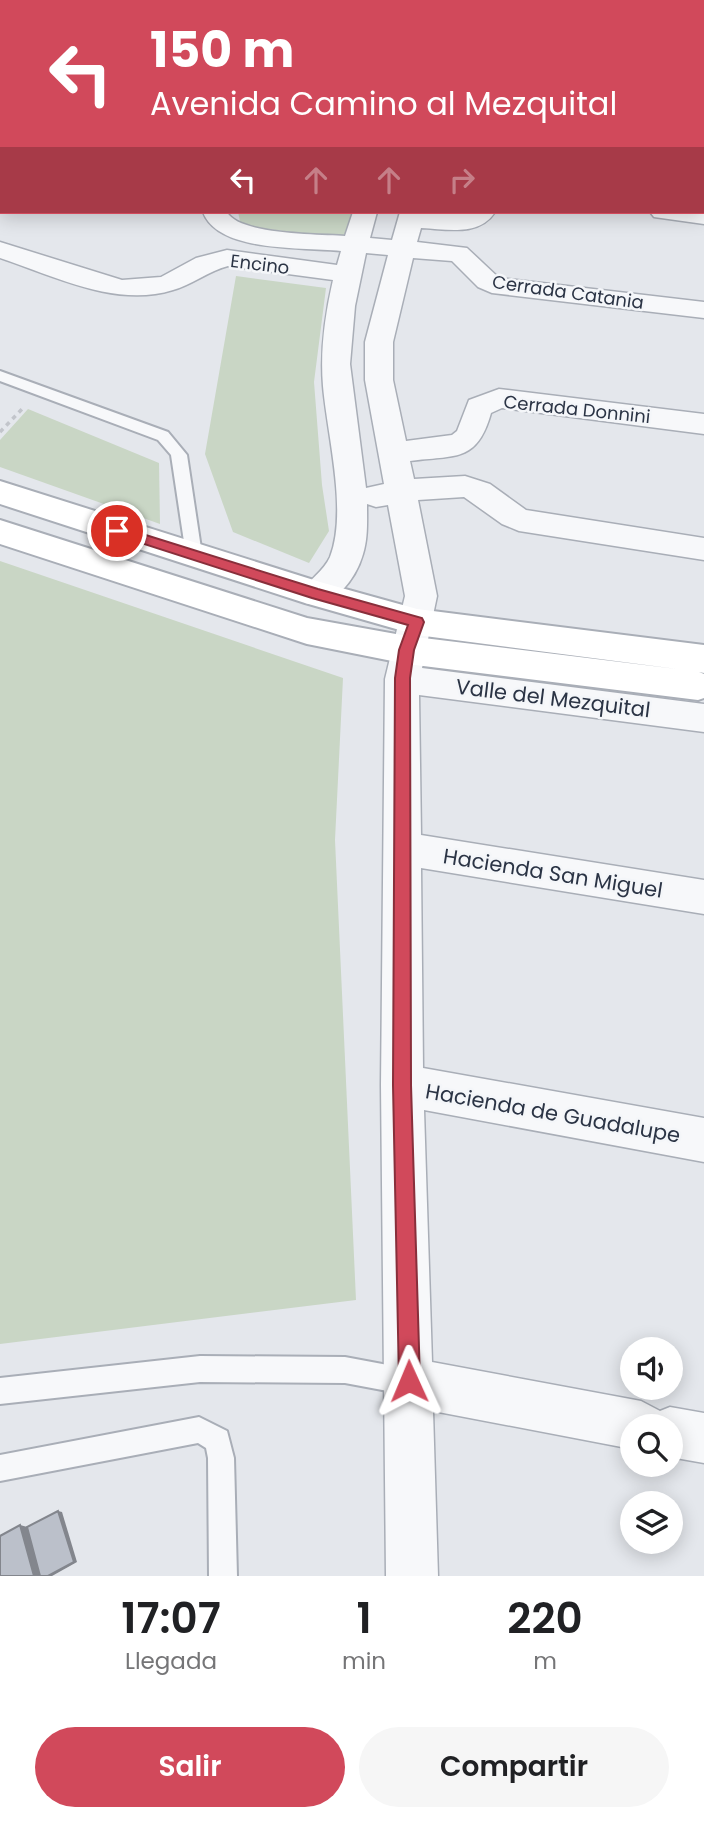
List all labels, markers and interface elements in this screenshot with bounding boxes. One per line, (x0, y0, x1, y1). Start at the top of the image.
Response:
text: 150 m (150, 16, 295, 84)
icon: left (35, 28, 126, 119)
text: Avenida Camino al Mezquital (150, 81, 617, 126)
icon: left (224, 161, 262, 199)
icon: ahead (297, 161, 335, 199)
icon: ahead (370, 161, 408, 199)
icon: right (443, 161, 481, 199)
street label: Encino (229, 248, 291, 280)
street label: Cerrada Catania (491, 269, 645, 315)
street label: Cerrada Donnini (502, 389, 652, 429)
pin (87, 501, 147, 561)
icon: arrive (98, 512, 136, 550)
street label: Valle del Mezquital (454, 672, 652, 724)
street label: Hacienda San Miguel (441, 841, 665, 905)
street label: Hacienda de Guadalupe (423, 1076, 683, 1150)
map controls (620, 1337, 683, 1554)
button: sound (620, 1337, 683, 1400)
position arrow (372, 1344, 446, 1418)
button: search (620, 1414, 683, 1477)
button: layers (620, 1491, 683, 1554)
text: 17:07 (121, 1589, 221, 1648)
text: 1 (356, 1589, 372, 1648)
text: 220 (507, 1589, 583, 1648)
text: Llegada (125, 1645, 217, 1677)
text: min (342, 1645, 386, 1677)
text: m (533, 1645, 557, 1677)
button: Salir (35, 1727, 345, 1807)
button: Compartir (359, 1727, 669, 1807)

